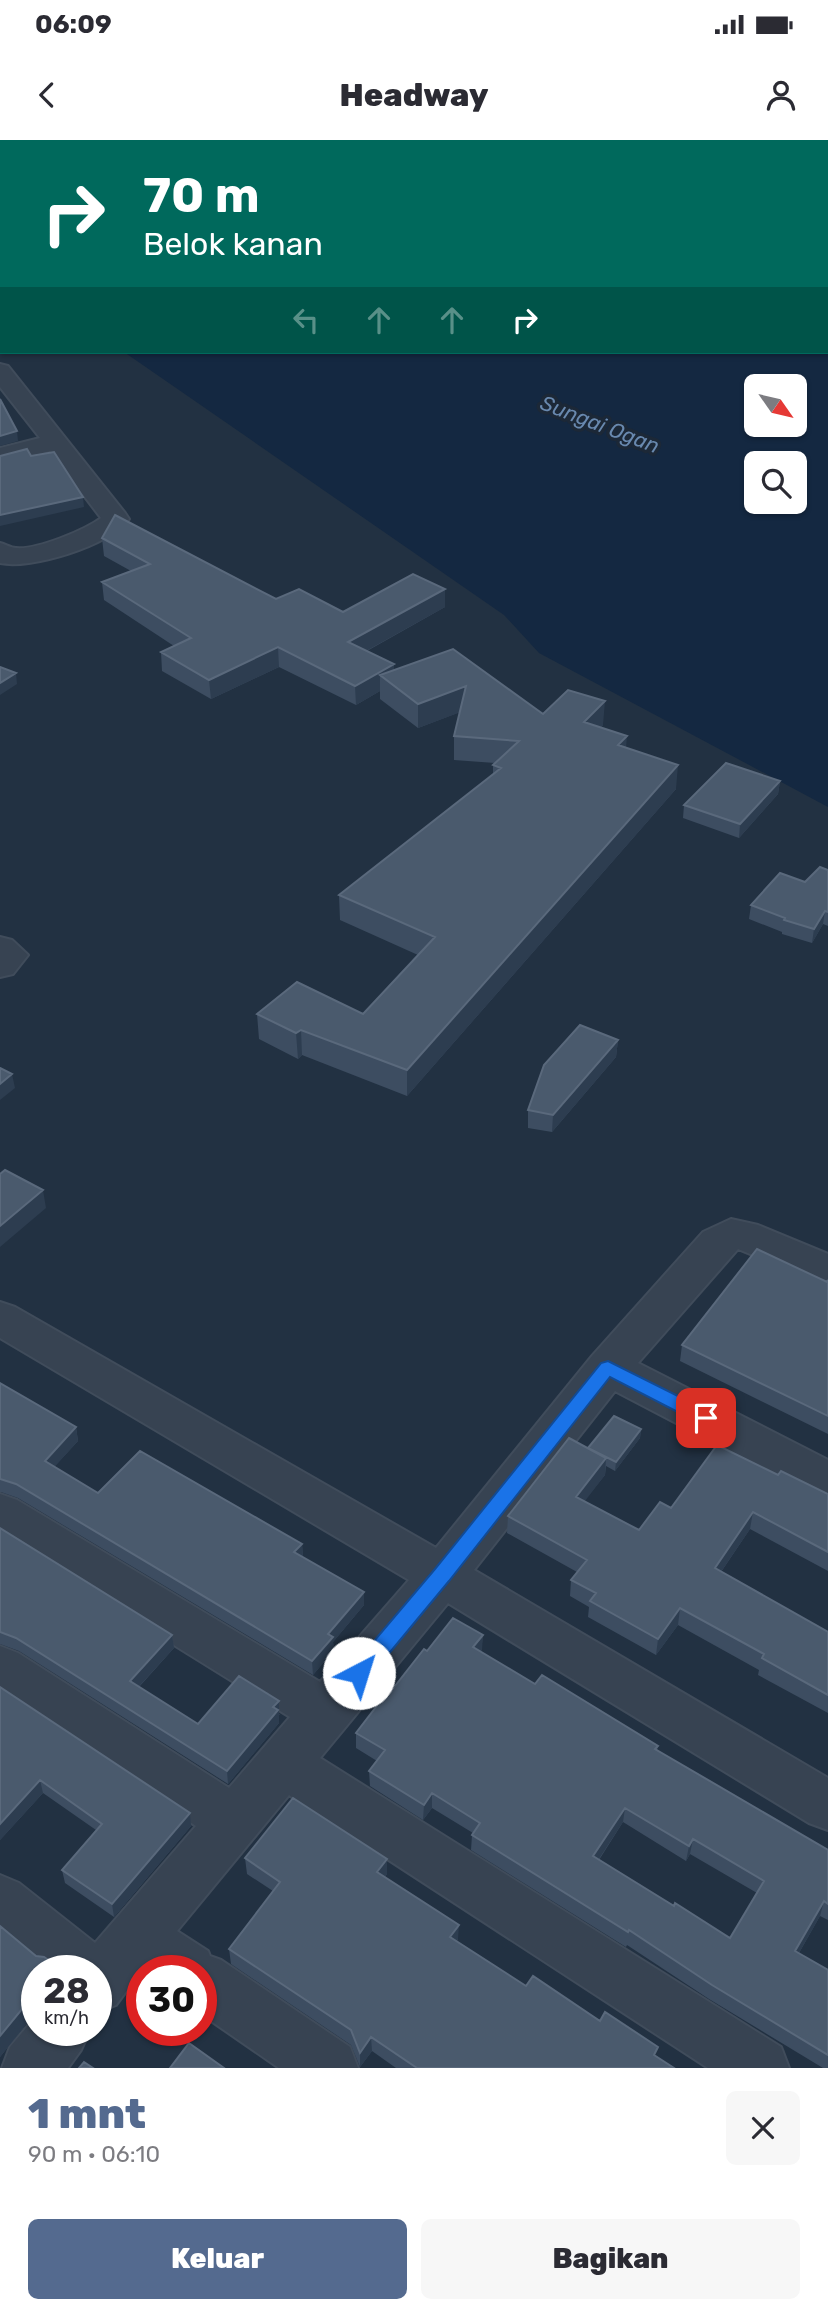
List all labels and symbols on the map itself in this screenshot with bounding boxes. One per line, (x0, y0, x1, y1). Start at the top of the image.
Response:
north arrow (744, 374, 807, 438)
water label: Sungai Ogan (537, 390, 663, 458)
pin (676, 1388, 736, 1448)
position arrow (322, 1636, 396, 1710)
speed limit sign: 30 (126, 1955, 217, 2046)

